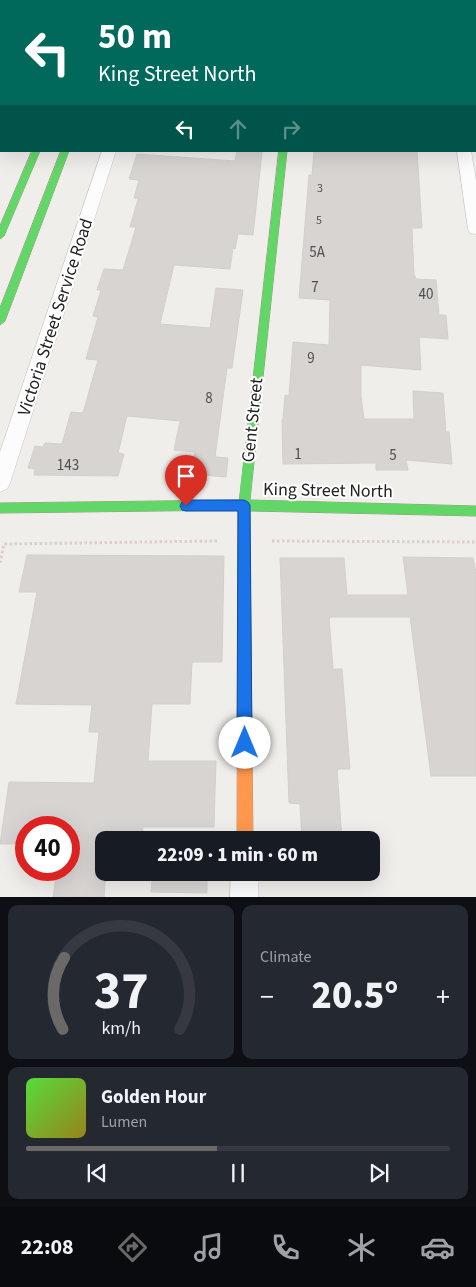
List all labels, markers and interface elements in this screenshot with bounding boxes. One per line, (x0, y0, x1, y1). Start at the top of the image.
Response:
text: 50 m (98, 12, 172, 62)
icon: left (15, 20, 80, 85)
text: King Street North (98, 58, 256, 90)
icon: left (171, 115, 199, 143)
icon: ahead (224, 115, 252, 143)
icon: right (277, 115, 305, 143)
house number: 3 (317, 180, 323, 197)
house number: 5 (316, 212, 322, 229)
street label: Victoria Street Service Road (12, 215, 99, 419)
house number: 5A (309, 242, 326, 263)
house number: 7 (311, 277, 319, 298)
house number: 40 (419, 284, 433, 305)
house number: 9 (307, 348, 315, 369)
street label: Gent Street (236, 377, 269, 463)
house number: 8 (205, 388, 213, 409)
house number: 1 (294, 444, 302, 465)
house number: 5 (389, 445, 397, 466)
house number: 143 (57, 455, 79, 476)
pin (165, 455, 207, 506)
icon: arrive (172, 462, 200, 490)
street label: King Street North (263, 477, 393, 504)
position arrow (218, 716, 270, 768)
speed limit sign: 40 (15, 816, 80, 881)
text: 22:09 · 1 min · 60 m (157, 842, 318, 869)
text: Climate (260, 946, 311, 968)
text: 37 (94, 955, 148, 1029)
text: 20.5° (312, 969, 398, 1023)
text: − (260, 977, 274, 1017)
text: + (436, 977, 450, 1017)
text: km/h (101, 1016, 141, 1041)
text: Golden Hour (101, 1084, 206, 1111)
text: Lumen (101, 1111, 147, 1133)
icon: previous (83, 1159, 111, 1187)
icon: pause (224, 1159, 252, 1187)
icon: next (365, 1159, 393, 1187)
icon: directions (115, 1230, 150, 1265)
icon: music (191, 1230, 226, 1265)
icon: phone (268, 1230, 303, 1265)
icon: climate (344, 1230, 379, 1265)
icon: car (420, 1230, 455, 1265)
text: 22:08 (21, 1231, 74, 1263)

